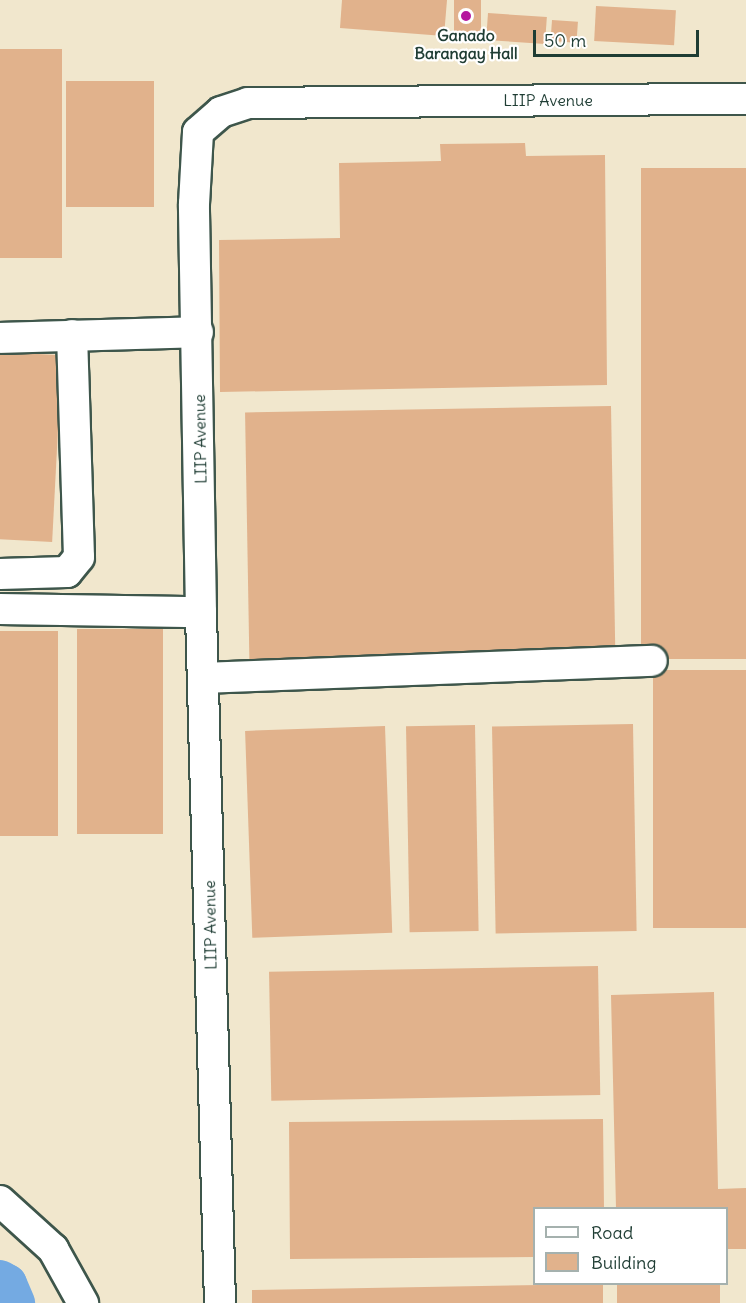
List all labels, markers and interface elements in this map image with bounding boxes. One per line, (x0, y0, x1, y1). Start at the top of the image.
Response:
marker: Ganado Barangay Hall (459, 9, 473, 23)
scale bar (536, 18, 702, 56)
place label: Ganado Barangay Hall (414, 25, 518, 63)
text: 50 m (544, 29, 586, 52)
street label: LIIP Avenue (503, 90, 593, 110)
street label: LIIP Avenue (190, 394, 210, 484)
street label: LIIP Avenue (200, 880, 220, 970)
legend (533, 1207, 728, 1285)
text: Road (591, 1221, 633, 1244)
text: Building (591, 1251, 656, 1274)

